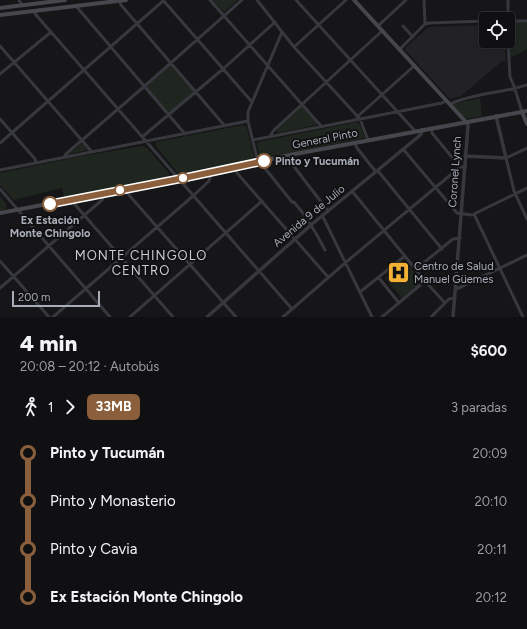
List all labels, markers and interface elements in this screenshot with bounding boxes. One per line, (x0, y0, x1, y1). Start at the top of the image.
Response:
map controls (479, 12, 515, 48)
button: locate (479, 12, 515, 48)
street label: General Pinto (291, 126, 359, 152)
street label: Coronel Lynch (446, 136, 464, 208)
marker: Pinto y Tucumán (256, 153, 272, 169)
place label: Pinto y Tucumán (275, 155, 359, 168)
unlabelled marker (177, 172, 189, 184)
street label: Avenida 9 de Julio (270, 182, 348, 250)
unlabelled marker (114, 184, 126, 196)
marker: Ex Estación Monte Chingolo (42, 196, 58, 212)
place label: Ex Estación Monte Chingolo (10, 214, 91, 240)
district label: MONTE CHINGOLO CENTRO (75, 248, 207, 278)
hospital icon: Centro de Salud Manuel Güemes (386, 259, 412, 285)
place label: Centro de Salud Manuel Güemes (414, 260, 494, 286)
scale bar (12, 289, 100, 308)
text: 200 m (18, 291, 50, 304)
text: 4 min (20, 330, 77, 357)
text: $600 (471, 342, 507, 360)
text: 20:08 – 20:12 · Autobús (20, 359, 159, 374)
icon: walk (20, 396, 42, 418)
icon: forward (59, 396, 81, 418)
text: 33MB (95, 398, 132, 415)
text: 1 (48, 400, 53, 415)
text: 3 paradas (451, 400, 507, 415)
text: Pinto y Tucumán (50, 444, 165, 462)
text: 20:09 (472, 446, 507, 461)
text: Pinto y Monasterio (50, 492, 176, 510)
text: 20:10 (474, 494, 507, 509)
text: Pinto y Cavia (50, 540, 137, 558)
text: 20:11 (477, 542, 507, 557)
text: Ex Estación Monte Chingolo (50, 588, 243, 606)
text: 20:12 (475, 590, 507, 605)

